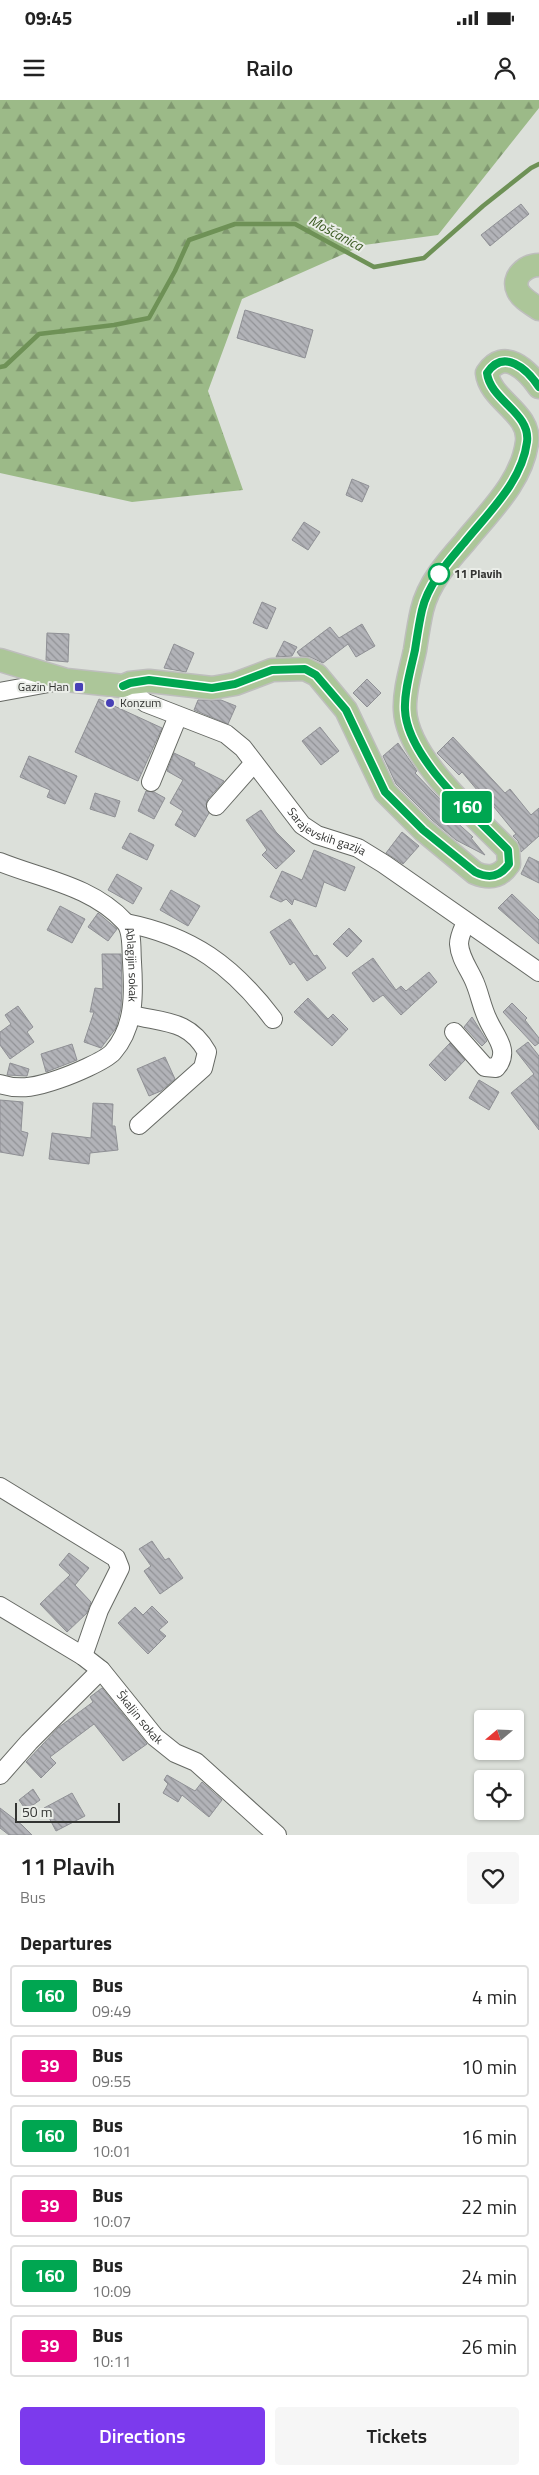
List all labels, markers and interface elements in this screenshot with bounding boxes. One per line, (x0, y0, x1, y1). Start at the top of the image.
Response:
text: 09:45 (25, 3, 72, 32)
text: Railo (246, 51, 293, 85)
icon: menu (20, 54, 48, 82)
icon: person (491, 54, 519, 82)
water label: Mošćanica (305, 209, 368, 256)
marker: 11 Plavih (428, 563, 450, 585)
place label: 11 Plavih (454, 564, 502, 583)
place label: Gazin Han (18, 677, 69, 696)
marker: Gazin Han (73, 681, 85, 693)
place label: Konzum (120, 693, 161, 712)
marker: Konzum (104, 697, 116, 709)
line badge: 160 (438, 791, 496, 823)
text: 160 (452, 793, 482, 820)
street label: Sarajevskih gazija (283, 803, 370, 860)
street label: Ablagijin sokak (120, 925, 143, 1003)
street label: Škaljin sokak (112, 1686, 167, 1749)
north arrow (474, 1710, 524, 1760)
map controls (474, 1710, 524, 1820)
button: locate (474, 1770, 524, 1820)
scale bar (15, 1800, 120, 1823)
text: 50 m (22, 1801, 52, 1822)
text: 11 Plavih (20, 1848, 115, 1884)
button: heart (467, 1852, 519, 1904)
text: Bus (20, 1885, 46, 1909)
text: Departures (20, 1928, 112, 1957)
text: Bus (92, 1970, 123, 1999)
text: 160 (34, 1982, 65, 2009)
text: 4 min (472, 1982, 517, 2011)
text: 09:49 (92, 1999, 131, 2023)
text: Bus (92, 2040, 123, 2069)
text: 39 (39, 2052, 60, 2079)
text: 10 min (461, 2052, 517, 2081)
text: 09:55 (92, 2069, 131, 2093)
text: Bus (92, 2110, 123, 2139)
text: 160 (34, 2122, 65, 2149)
text: 16 min (461, 2122, 517, 2151)
text: 10:01 (92, 2139, 131, 2163)
text: Bus (92, 2180, 123, 2209)
text: 39 (39, 2192, 60, 2219)
text: 22 min (461, 2192, 517, 2221)
text: 10:07 (92, 2209, 131, 2233)
text: Bus (92, 2250, 123, 2279)
text: 160 (34, 2262, 65, 2289)
text: 24 min (461, 2262, 517, 2291)
text: 10:09 (92, 2279, 131, 2303)
text: Bus (92, 2320, 123, 2349)
text: 39 (39, 2332, 60, 2359)
text: 26 min (461, 2332, 517, 2361)
text: 10:11 (92, 2349, 131, 2373)
button: Directions (20, 2407, 265, 2465)
button: Tickets (275, 2407, 519, 2465)

